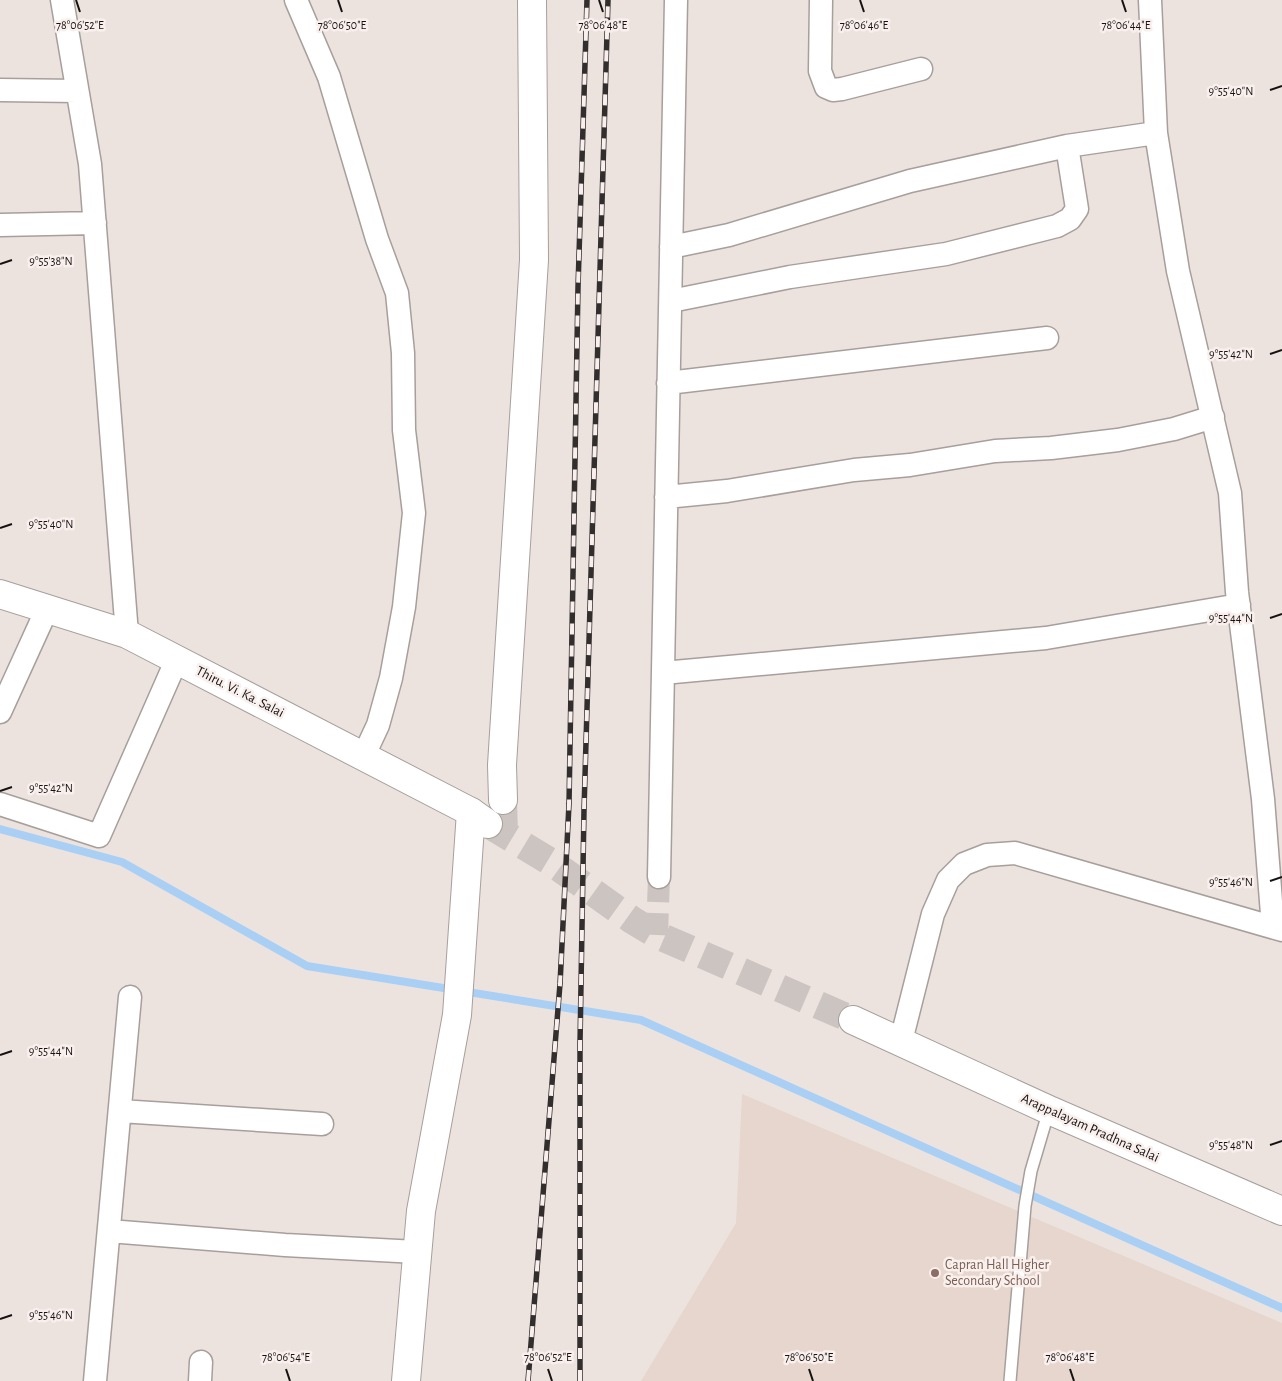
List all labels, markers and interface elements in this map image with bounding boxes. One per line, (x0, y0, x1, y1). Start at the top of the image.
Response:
text: 78°06'52"E (56, 19, 104, 31)
text: 78°06'50"E (318, 19, 367, 31)
text: 78°06'48"E (579, 19, 628, 31)
text: 78°06'46"E (840, 19, 889, 31)
text: 78°06'44"E (1102, 19, 1151, 31)
text: 9°55'40"N (1209, 85, 1253, 97)
text: 9°55'38"N (29, 255, 73, 267)
text: 9°55'42"N (1209, 348, 1253, 360)
text: 9°55'40"N (29, 518, 73, 530)
text: 9°55'44"N (1209, 612, 1253, 624)
street label: Thiru. Vi. Ka. Salai (194, 664, 286, 720)
text: 9°55'42"N (29, 782, 73, 794)
text: 9°55'46"N (1209, 876, 1253, 888)
text: 9°55'44"N (29, 1045, 73, 1057)
street label: Arappalayam Pradhna Salai (1019, 1091, 1161, 1165)
text: 9°55'48"N (1209, 1139, 1253, 1151)
place label: Capran Hall Higher Secondary School (945, 1258, 1049, 1288)
marker: Capran Hall Higher Secondary School (929, 1267, 941, 1279)
text: 9°55'46"N (29, 1309, 73, 1321)
text: 78°06'54"E (262, 1351, 310, 1363)
text: 78°06'52"E (524, 1351, 572, 1363)
text: 78°06'50"E (785, 1351, 834, 1363)
text: 78°06'48"E (1046, 1351, 1095, 1363)

